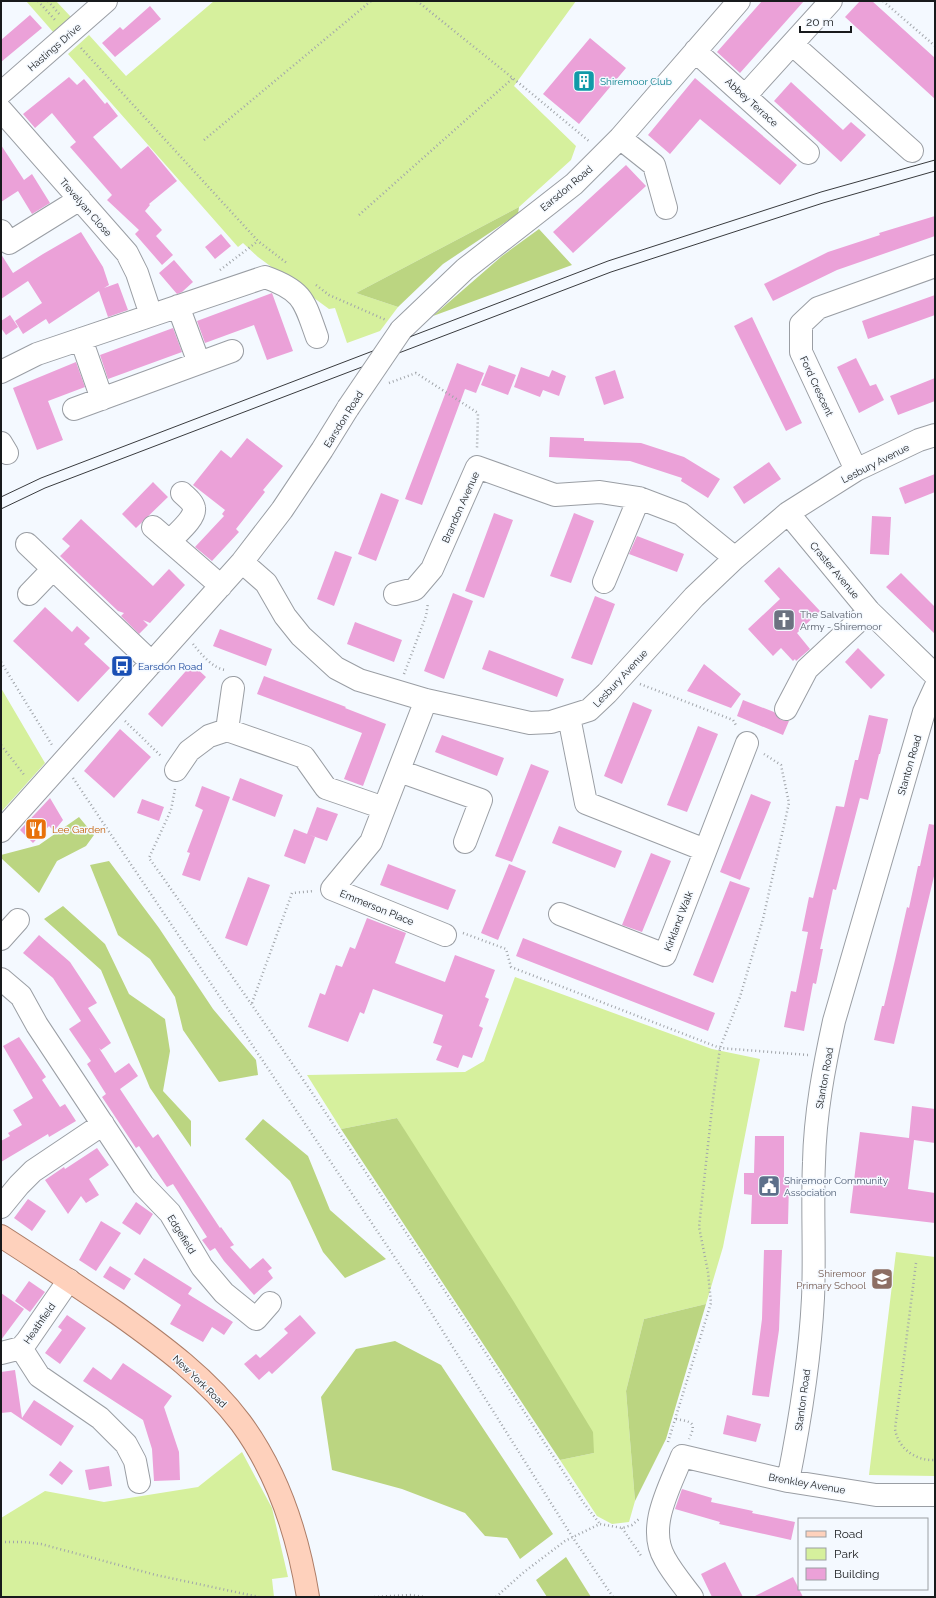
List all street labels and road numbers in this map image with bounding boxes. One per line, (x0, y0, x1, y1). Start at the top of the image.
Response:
street label: Hastings Drive (26, 21, 83, 73)
street label: Abbey Terrace (723, 76, 780, 129)
street label: Earsdon Road (538, 163, 595, 213)
street label: Trevelyan Close (57, 176, 114, 239)
street label: Ford Crescent (798, 354, 836, 419)
street label: Earsdon Road (322, 389, 365, 449)
street label: Lesbury Avenue (840, 442, 911, 485)
street label: Brandon Avenue (440, 470, 481, 545)
street label: Craster Avenue (808, 540, 862, 601)
street label: Lesbury Avenue (591, 647, 650, 709)
street label: Stanton Road (896, 734, 923, 797)
street label: Emmerson Place (338, 888, 415, 927)
street label: Kirkland Walk (662, 889, 695, 953)
street label: Stanton Road (814, 1047, 835, 1110)
street label: Edgefield (165, 1213, 198, 1256)
street label: Heathfield (21, 1301, 58, 1346)
street label: New York Road (171, 1353, 229, 1410)
street label: Stanton Road (793, 1369, 812, 1432)
street label: Brenkley Avenue (768, 1471, 846, 1496)

